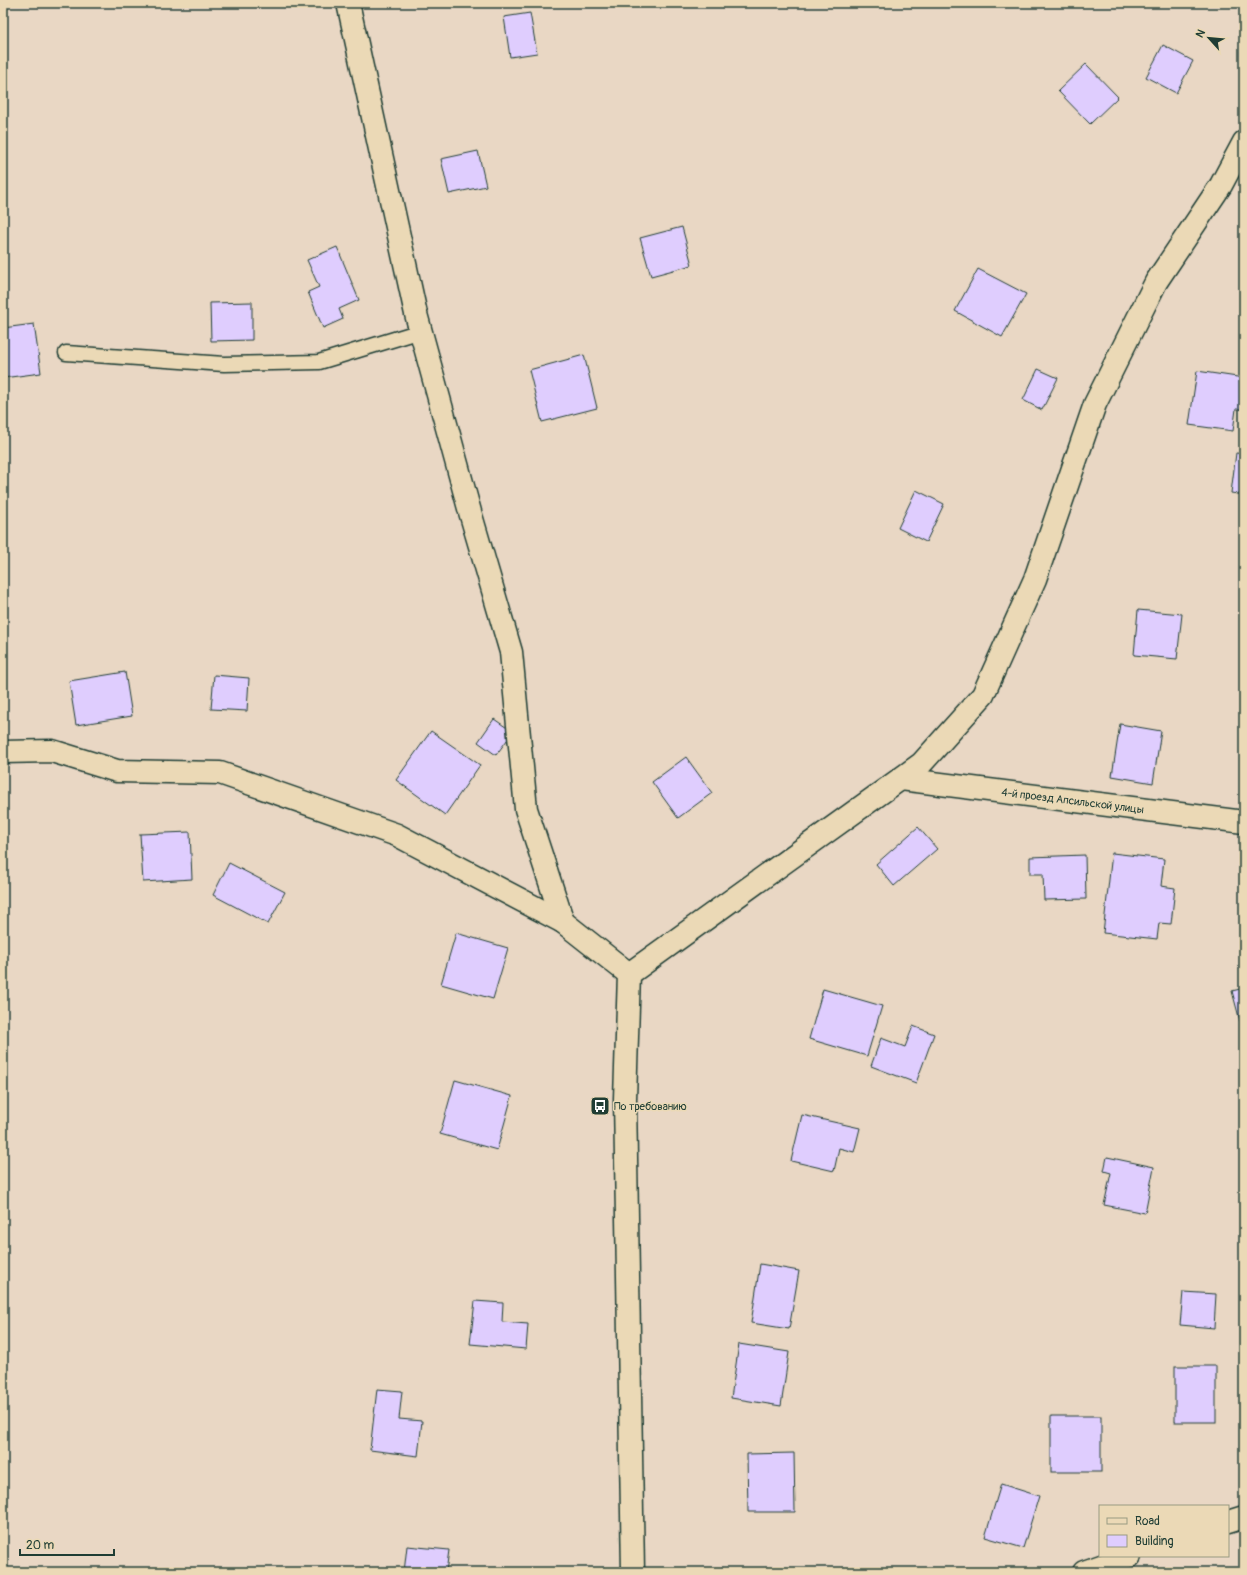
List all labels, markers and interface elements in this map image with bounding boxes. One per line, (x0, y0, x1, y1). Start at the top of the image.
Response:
north arrow (1189, 18, 1229, 58)
text: N (1193, 27, 1208, 40)
street label: 4-й проезд Апсильской улицы (1001, 786, 1145, 816)
bus stop icon: По требованию (589, 1095, 611, 1117)
place label: По требованию (614, 1100, 687, 1113)
legend (1099, 1505, 1229, 1557)
text: Road (1135, 1514, 1160, 1529)
scale bar (20, 1531, 114, 1557)
text: Building (1135, 1534, 1174, 1549)
text: 20 m (26, 1538, 55, 1553)

